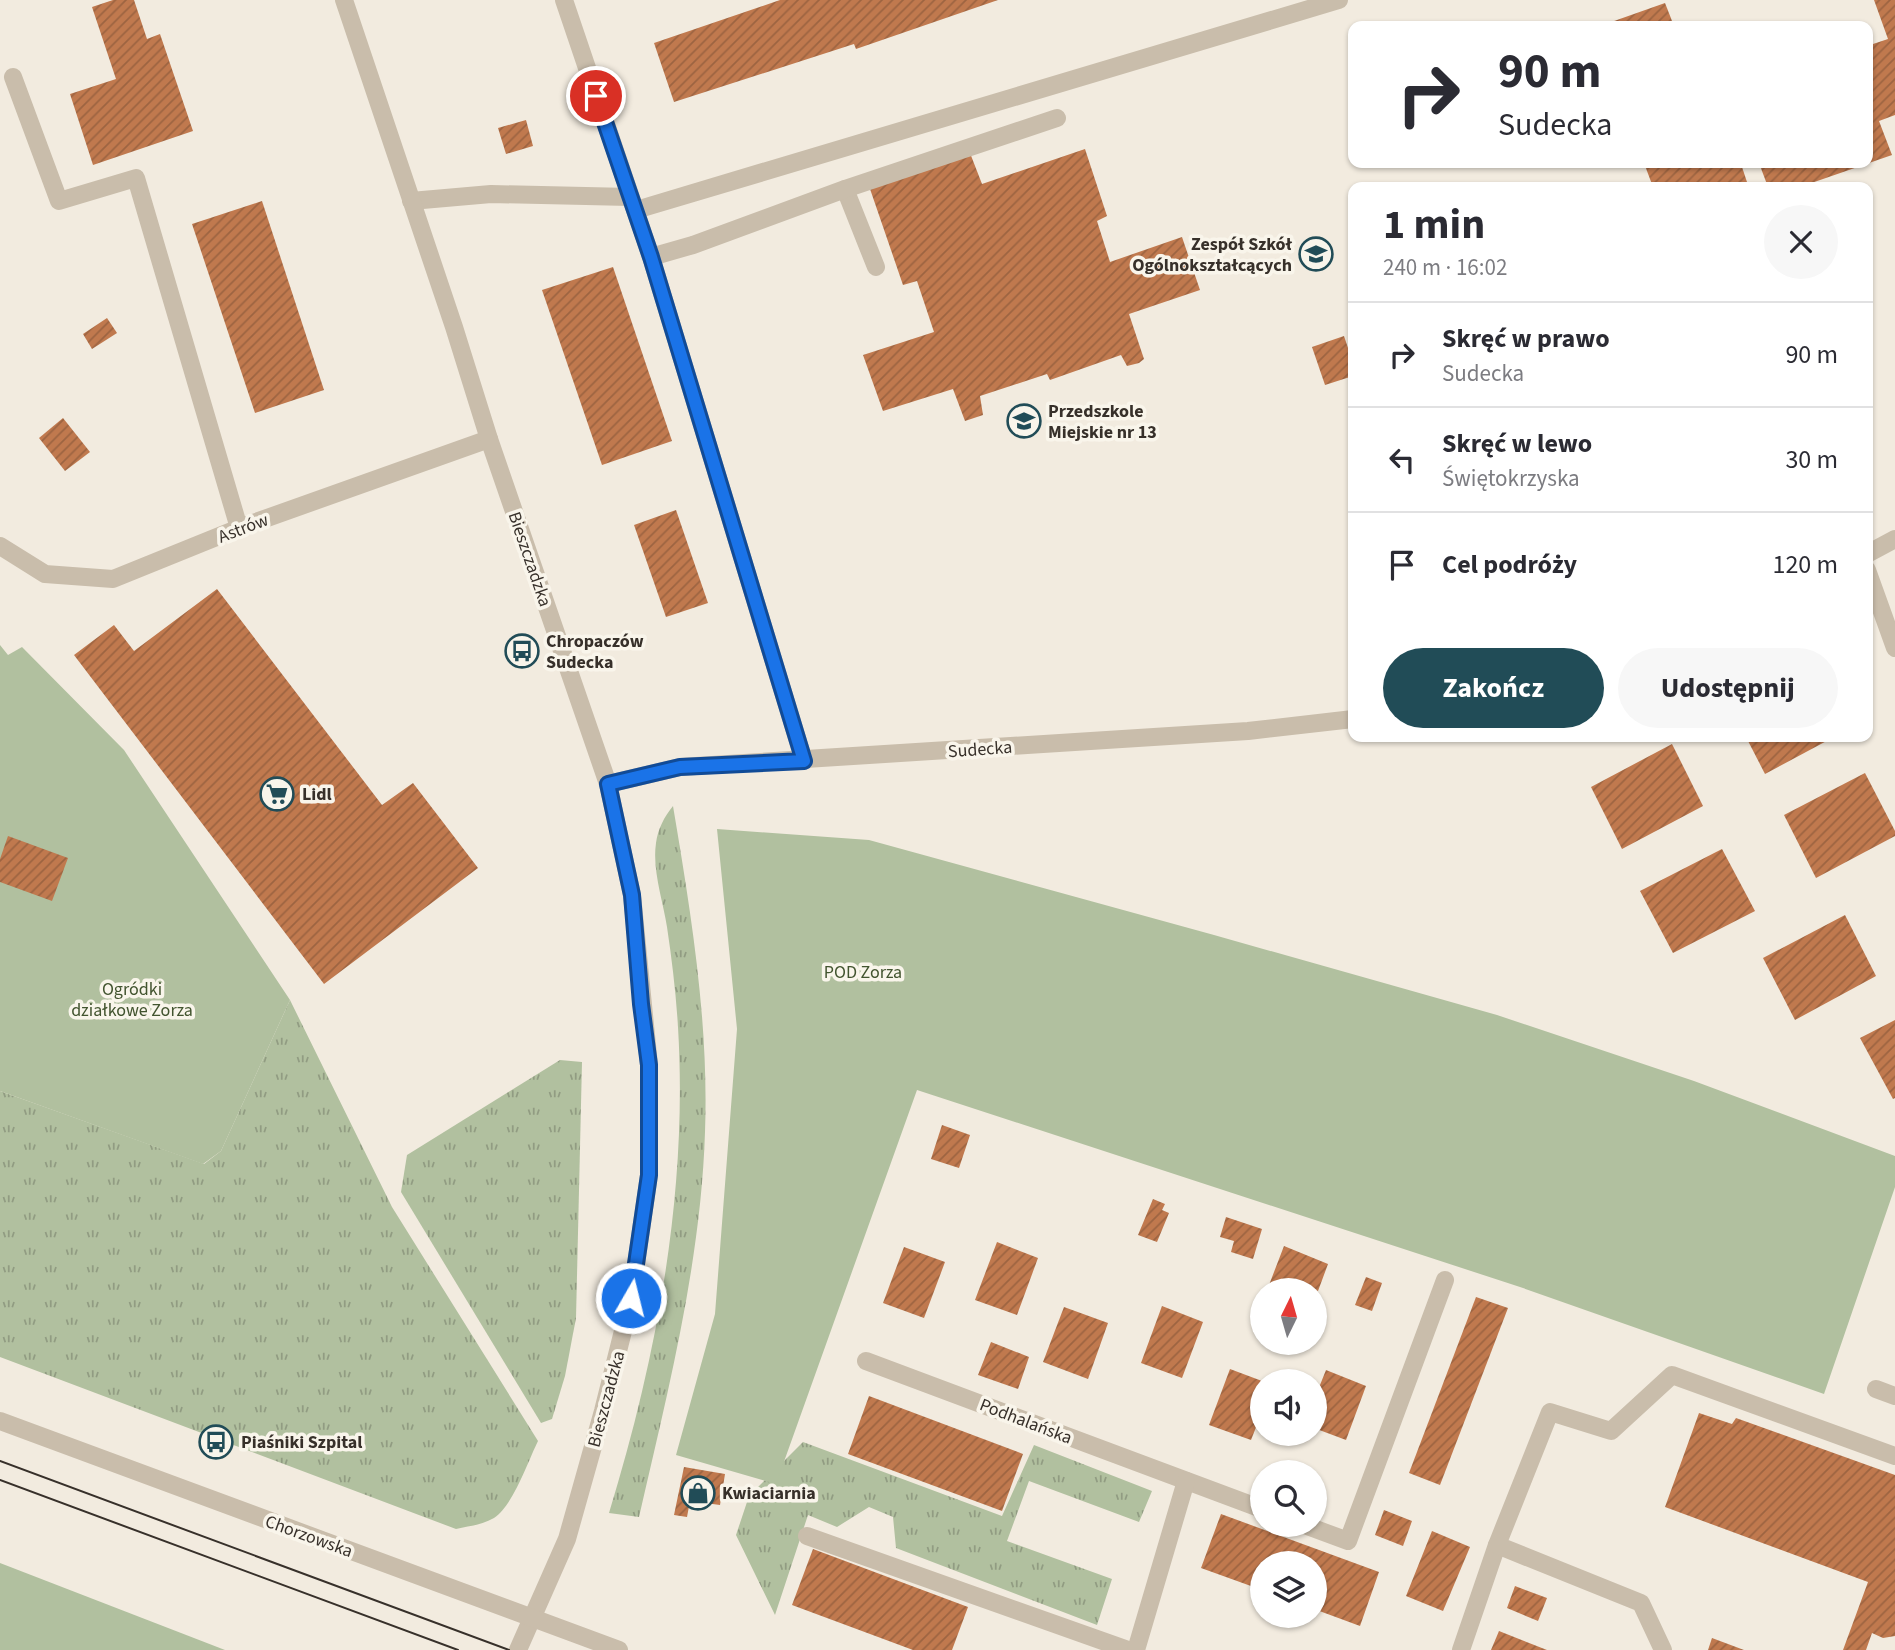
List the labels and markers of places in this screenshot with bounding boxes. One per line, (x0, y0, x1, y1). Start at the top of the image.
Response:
pin (566, 66, 626, 126)
place label: Zespół Szkół Ogólnokształcących (1132, 232, 1293, 278)
school or university icon: Zespół Szkół Ogólnokształcących (1297, 235, 1335, 273)
place label: Przedszkole Miejskie nr 13 (1048, 399, 1157, 445)
school or university icon: Przedszkole Miejskie nr 13 (1005, 402, 1043, 440)
place label: Chropaczów Sudecka (546, 629, 644, 675)
bus stop icon: Chropaczów Sudecka (503, 632, 541, 670)
supermarket icon: Lidl (258, 775, 296, 813)
place label: Lidl (302, 782, 332, 807)
bus stop icon: Piaśniki Szpital (197, 1423, 235, 1461)
place label: Piaśniki Szpital (241, 1430, 362, 1455)
shop icon: Kwiaciarnia (679, 1474, 717, 1512)
place label: Kwiaciarnia (722, 1481, 816, 1506)

